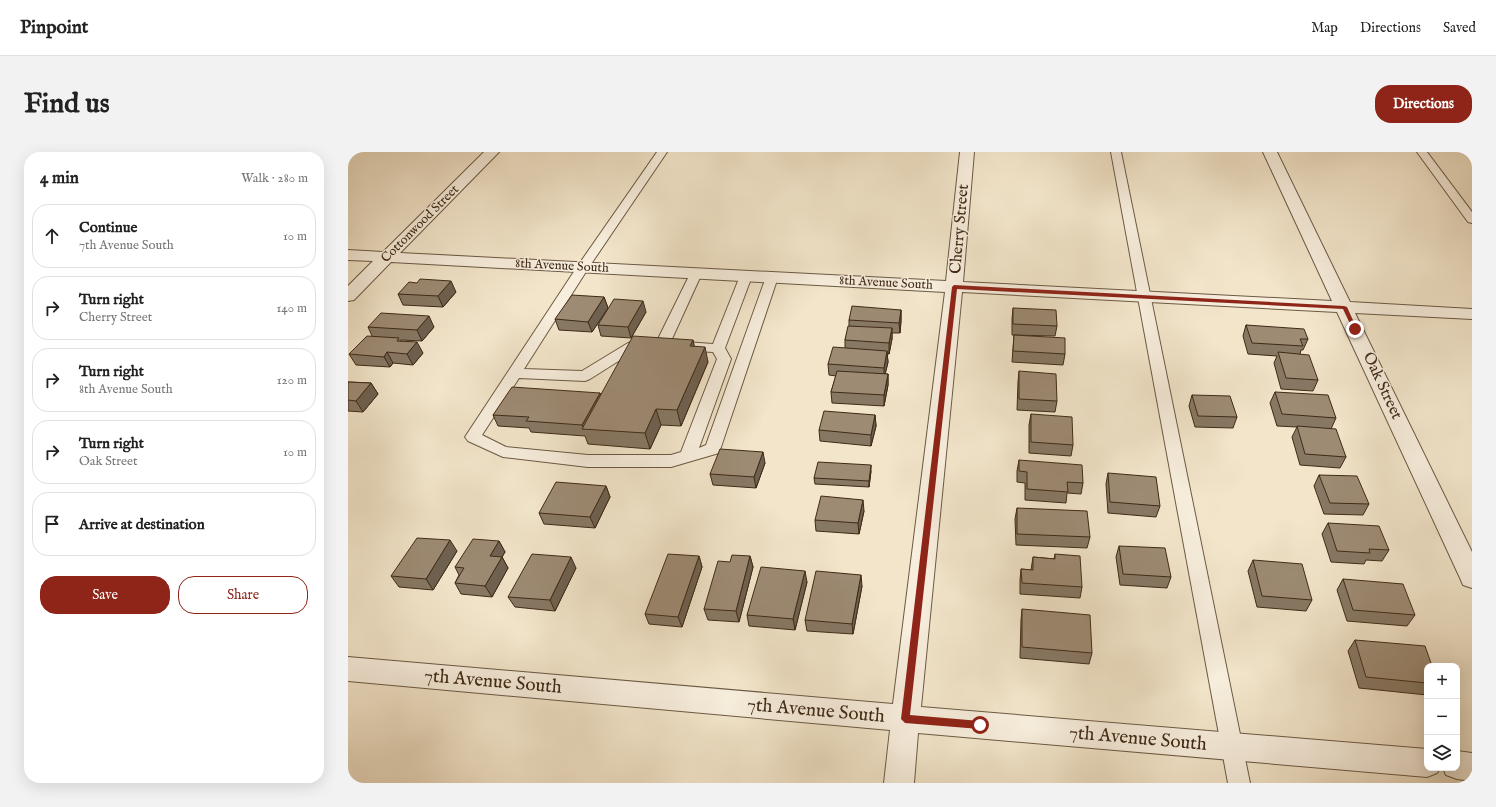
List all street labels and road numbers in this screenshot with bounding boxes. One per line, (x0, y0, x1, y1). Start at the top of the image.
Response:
street label: Cottonwood Street (377, 181, 463, 267)
street label: Cherry Street (946, 183, 974, 275)
street label: 8th Avenue South (515, 255, 609, 277)
street label: 8th Avenue South (839, 272, 933, 294)
street label: Oak Street (1358, 349, 1406, 423)
street label: 7th Avenue South (423, 664, 563, 700)
street label: 7th Avenue South (746, 693, 886, 729)
street label: 7th Avenue South (1068, 721, 1208, 757)

